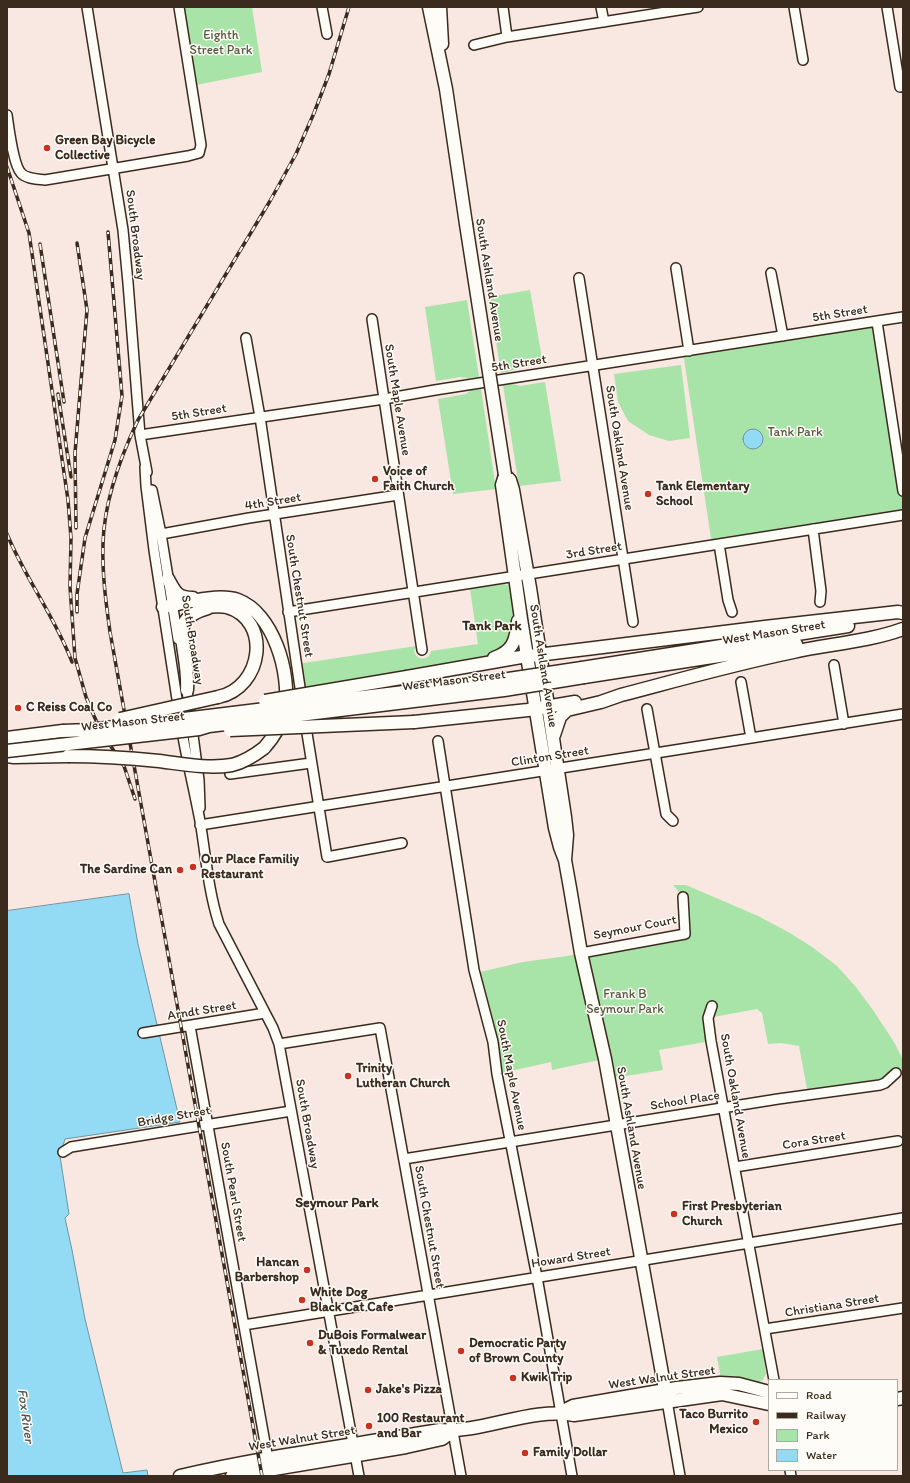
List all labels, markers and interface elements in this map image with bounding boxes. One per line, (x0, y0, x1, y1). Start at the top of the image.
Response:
park label: Eighth Street Park (190, 28, 252, 59)
place label: Green Bay Bicycle Collective (55, 133, 155, 164)
marker: Green Bay Bicycle Collective (42, 143, 52, 153)
street label: South Broadway (122, 189, 148, 281)
street label: South Ashland Avenue (472, 217, 506, 343)
street label: 5th Street (811, 302, 869, 326)
street label: South Maple Avenue (380, 343, 414, 457)
street label: 5th Street (490, 352, 548, 376)
street label: South Oakland Avenue (601, 384, 637, 512)
street label: 5th Street (170, 401, 228, 425)
park label: Tank Park (767, 425, 823, 441)
place label: Voice of Faith Church (383, 464, 454, 495)
marker: Voice of Faith Church (370, 474, 380, 484)
place label: Tank Elementary School (656, 479, 749, 510)
marker: Tank Elementary School (643, 489, 653, 499)
street label: 4th Street (244, 490, 302, 514)
street label: South Chestnut Street (282, 533, 316, 659)
street label: 3rd Street (565, 539, 623, 563)
street label: South Broadway (177, 594, 207, 686)
street label: South Ashland Avenue (526, 603, 560, 729)
street label: West Mason Street (721, 617, 827, 649)
district label: Tank Park (462, 618, 522, 634)
street label: West Mason Street (401, 667, 507, 695)
place label: C Reiss Coal Co (26, 700, 112, 716)
marker: C Reiss Coal Co (13, 703, 23, 713)
street label: West Mason Street (80, 709, 186, 735)
street label: Clinton Street (510, 743, 590, 771)
place label: Our Place Familiy Restaurant (201, 852, 299, 883)
place label: The Sardine Can (80, 862, 172, 878)
marker: Our Place Familiy Restaurant (188, 862, 198, 872)
marker: The Sardine Can (175, 865, 185, 875)
street label: Seymour Court (592, 912, 678, 944)
park label: Frank B Seymour Park (586, 987, 664, 1018)
street label: Arndt Street (166, 998, 238, 1024)
street label: South Maple Avenue (493, 1018, 529, 1132)
street label: South Oakland Avenue (716, 1032, 754, 1160)
place label: Trinity Lutheran Church (356, 1061, 450, 1092)
street label: South Ashland Avenue (613, 1065, 649, 1191)
marker: Trinity Lutheran Church (343, 1071, 353, 1081)
street label: South Broadway (291, 1078, 323, 1170)
street label: School Place (649, 1088, 721, 1114)
street label: Bridge Street (136, 1103, 212, 1131)
street label: Cora Street (781, 1128, 847, 1154)
street label: South Pearl Street (217, 1141, 249, 1243)
street label: South Chestnut Street (411, 1164, 447, 1290)
district label: Seymour Park (295, 1195, 379, 1211)
place label: First Presbyterian Church (682, 1199, 782, 1230)
marker: First Presbyterian Church (669, 1209, 679, 1219)
street label: Howard Street (530, 1244, 612, 1272)
place label: Hancan Barbershop (235, 1255, 299, 1286)
marker: Hancan Barbershop (302, 1265, 312, 1275)
place label: White Dog Black Cat Cafe (310, 1285, 393, 1316)
street label: Christiana Street (784, 1291, 880, 1321)
marker: White Dog Black Cat Cafe (297, 1295, 307, 1305)
place label: DuBois Formalwear & Tuxedo Rental (318, 1328, 426, 1359)
place label: Democratic Party of Brown County (469, 1336, 566, 1367)
marker: DuBois Formalwear & Tuxedo Rental (305, 1338, 315, 1348)
marker: Democratic Party of Brown County (456, 1346, 466, 1356)
street label: West Walnut Street (608, 1363, 716, 1393)
place label: Kwik Trip (521, 1370, 572, 1386)
marker: Kwik Trip (508, 1373, 518, 1383)
legend (768, 1379, 898, 1471)
place label: Jake's Pizza (376, 1382, 442, 1398)
marker: Jake's Pizza (363, 1385, 373, 1395)
water label: Fox River (13, 1388, 37, 1444)
text: Road (806, 1388, 832, 1402)
place label: Taco Burrito Mexico (679, 1407, 748, 1438)
text: Railway (806, 1408, 846, 1422)
place label: 100 Restaurant and Bar (377, 1411, 464, 1442)
marker: Taco Burrito Mexico (751, 1417, 761, 1427)
marker: 100 Restaurant and Bar (364, 1421, 374, 1431)
street label: West Walnut Street (248, 1423, 356, 1455)
text: Park (806, 1428, 830, 1442)
place label: Family Dollar (533, 1445, 607, 1461)
marker: Family Dollar (520, 1448, 530, 1458)
text: Water (806, 1448, 837, 1462)

